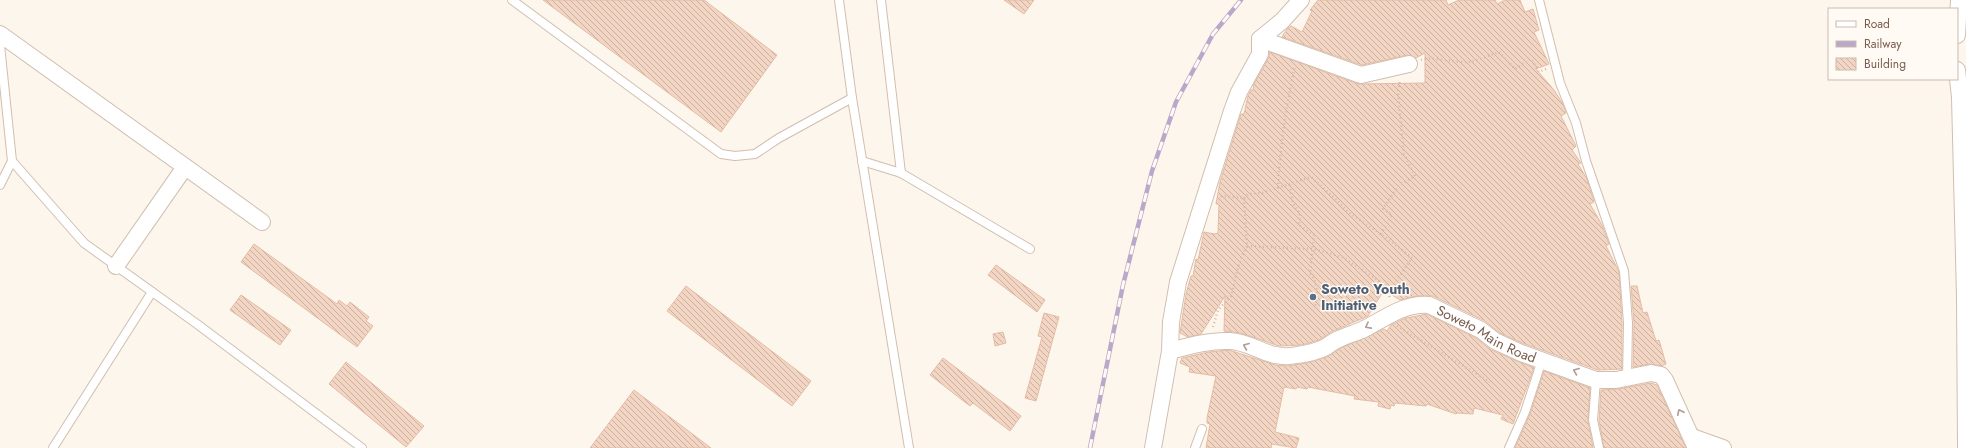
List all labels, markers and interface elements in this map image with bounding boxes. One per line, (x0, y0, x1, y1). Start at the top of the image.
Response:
legend (1828, 8, 1958, 80)
text: Road (1864, 15, 1890, 33)
text: Railway (1864, 35, 1902, 53)
text: Building (1864, 55, 1906, 73)
place label: Soweto Youth Initiative (1321, 279, 1410, 315)
marker: Soweto Youth Initiative (1308, 292, 1318, 302)
street label: Soweto Main Road (1433, 300, 1539, 368)
one-way arrow (1365, 322, 1372, 329)
one-way arrow (1242, 342, 1249, 350)
one-way arrow (1572, 368, 1579, 376)
one-way arrow (1677, 409, 1685, 417)

